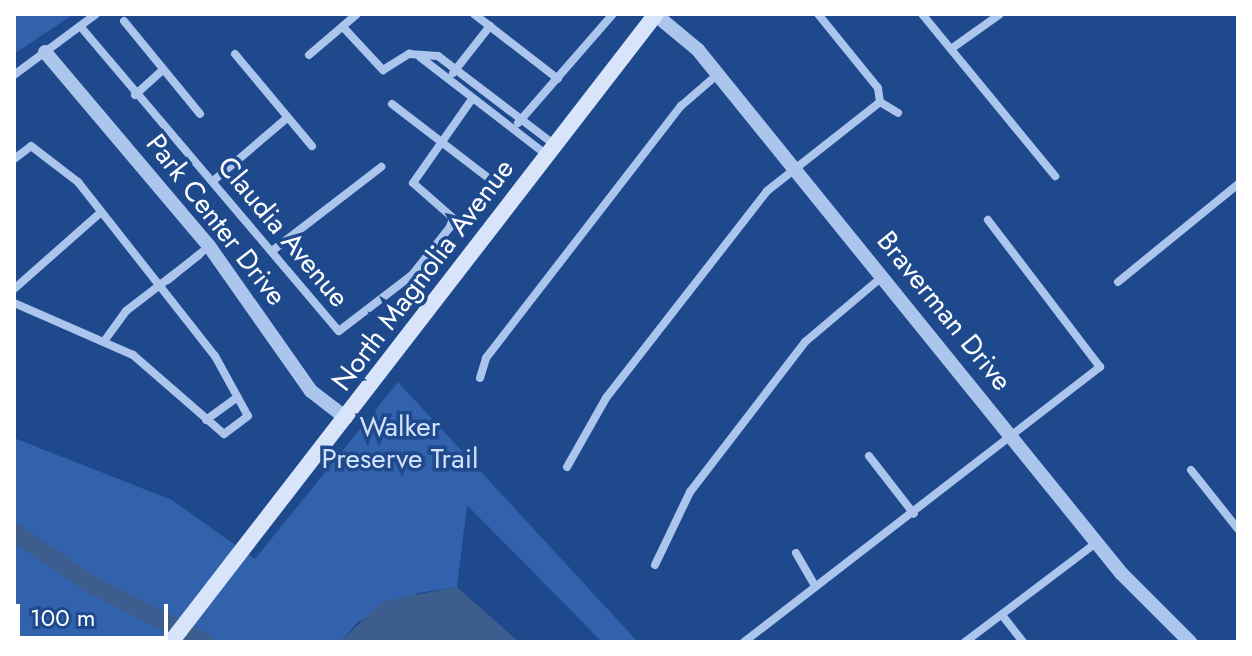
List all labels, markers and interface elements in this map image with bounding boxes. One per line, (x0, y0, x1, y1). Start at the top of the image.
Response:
street label: Park Center Drive (139, 128, 293, 312)
street label: Claudia Avenue (210, 150, 356, 314)
street label: North Magnolia Avenue (325, 153, 521, 397)
street label: Braverman Drive (870, 225, 1018, 397)
park label: Walker Preserve Trail (322, 410, 478, 476)
scale bar (20, 588, 172, 638)
text: 100 m (30, 600, 96, 635)

